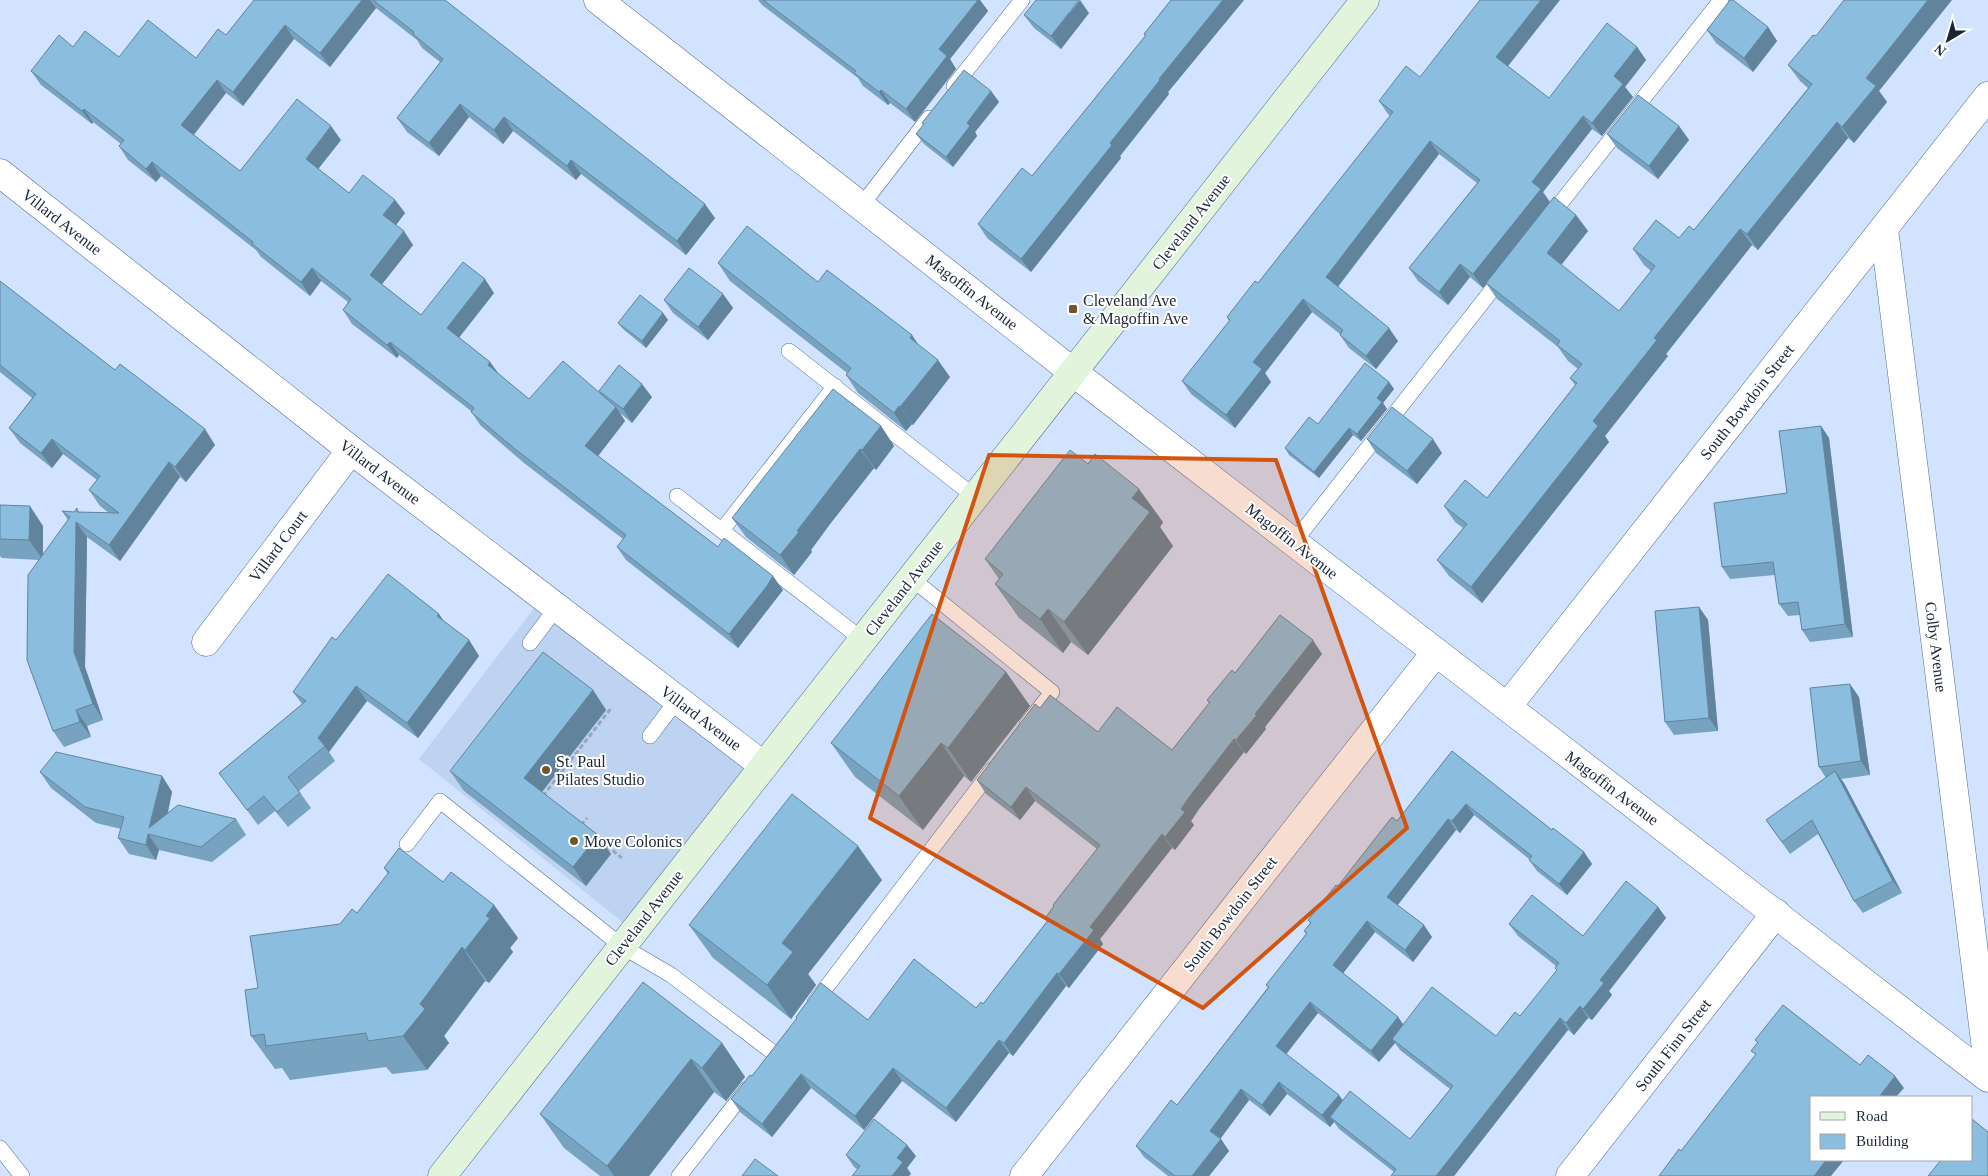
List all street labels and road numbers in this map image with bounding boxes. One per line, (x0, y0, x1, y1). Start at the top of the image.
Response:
street label: Cleveland Avenue (1148, 171, 1234, 273)
street label: Villard Avenue (19, 186, 105, 258)
street label: Magoffin Avenue (922, 251, 1021, 334)
street label: South Bowdoin Street (1697, 341, 1798, 463)
street label: Villard Avenue (337, 436, 423, 508)
street label: Magoffin Avenue (1242, 500, 1341, 583)
street label: Villard Court (246, 507, 311, 585)
street label: Cleveland Avenue (861, 537, 947, 639)
street label: Colby Avenue (1921, 601, 1950, 693)
street label: Villard Avenue (658, 682, 744, 754)
street label: Magoffin Avenue (1562, 748, 1662, 829)
street label: South Bowdoin Street (1180, 853, 1281, 975)
street label: Cleveland Avenue (601, 867, 687, 969)
street label: South Finn Street (1632, 995, 1715, 1094)

